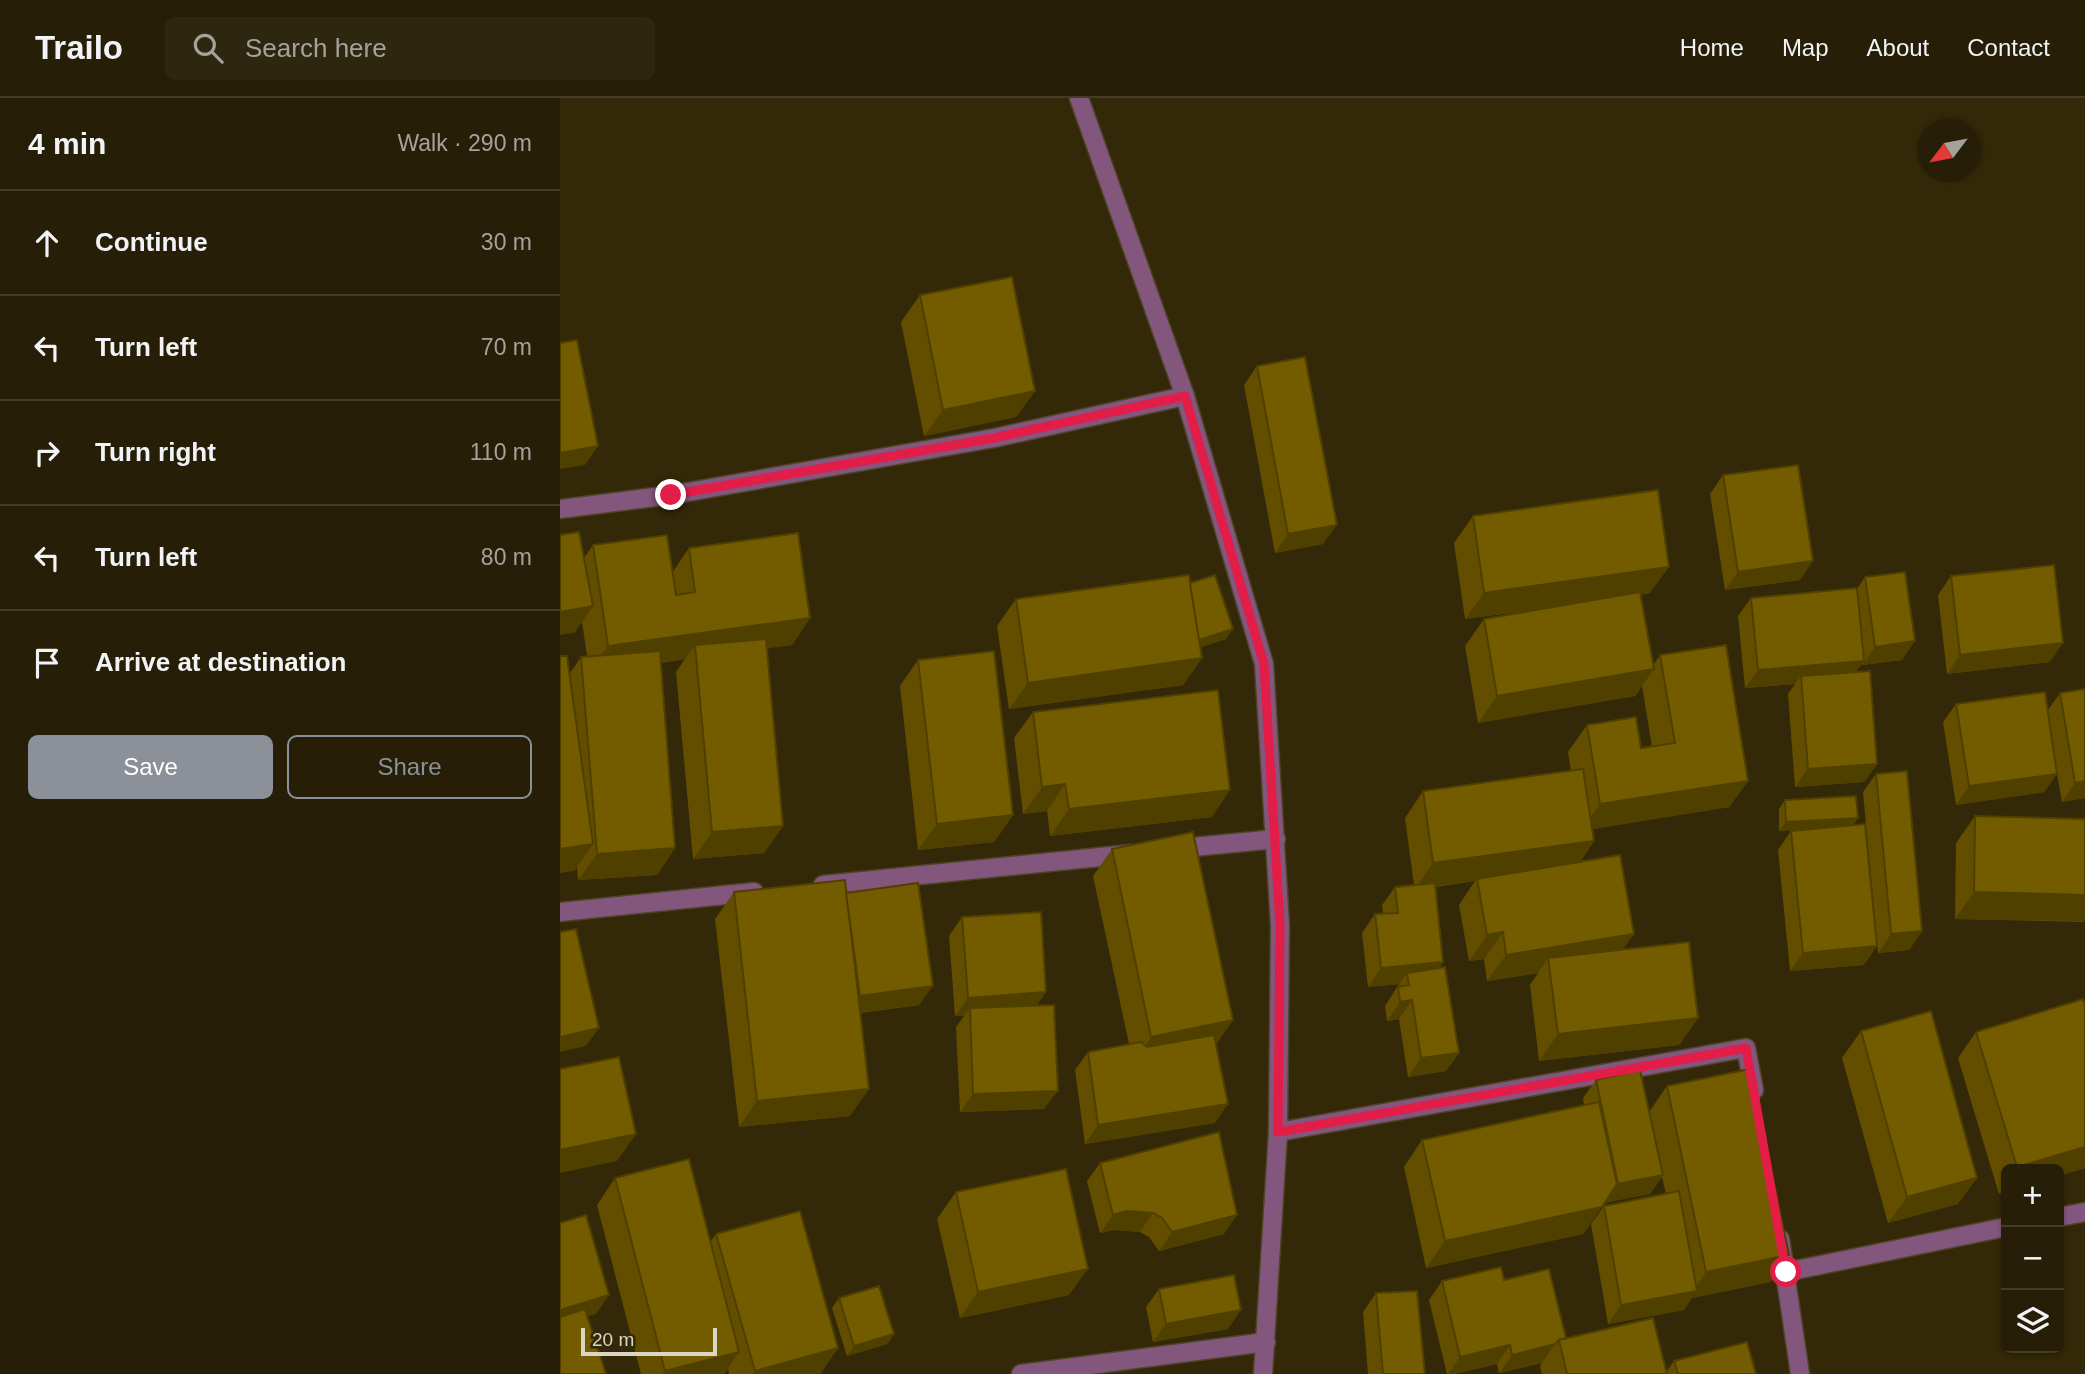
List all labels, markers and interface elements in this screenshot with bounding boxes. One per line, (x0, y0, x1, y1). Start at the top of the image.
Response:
search box (165, 17, 655, 80)
text: Trailo (35, 29, 123, 66)
icon: search (189, 29, 227, 67)
text: Search here (245, 33, 387, 63)
text: Home (1680, 34, 1744, 61)
text: Map (1782, 34, 1829, 61)
text: About (1867, 34, 1929, 61)
text: Contact (1967, 34, 2050, 61)
north arrow (1917, 119, 1980, 182)
text: 4 min (28, 127, 106, 160)
text: Walk · 290 m (397, 130, 532, 156)
icon: ahead (28, 224, 66, 262)
text: Continue (95, 227, 208, 257)
text: 30 m (481, 229, 532, 255)
icon: left (28, 329, 66, 367)
text: Turn left (95, 332, 197, 362)
text: 70 m (481, 334, 532, 360)
icon: right (28, 434, 66, 472)
text: Turn right (95, 437, 216, 467)
text: 110 m (470, 439, 532, 465)
route end (655, 479, 686, 510)
icon: left (28, 539, 66, 577)
text: Turn left (95, 542, 197, 572)
text: 80 m (481, 544, 532, 570)
icon: arrive (28, 644, 66, 682)
text: Arrive at destination (95, 647, 346, 677)
button: Save (28, 735, 273, 799)
button: Share (287, 735, 532, 799)
map controls (2001, 1164, 2064, 1353)
button: + (2001, 1164, 2064, 1227)
button: − (2001, 1227, 2064, 1290)
route start (1770, 1256, 1801, 1287)
button: layers (2001, 1290, 2064, 1353)
scale bar (581, 1325, 718, 1357)
text: 20 m (592, 1329, 634, 1350)

